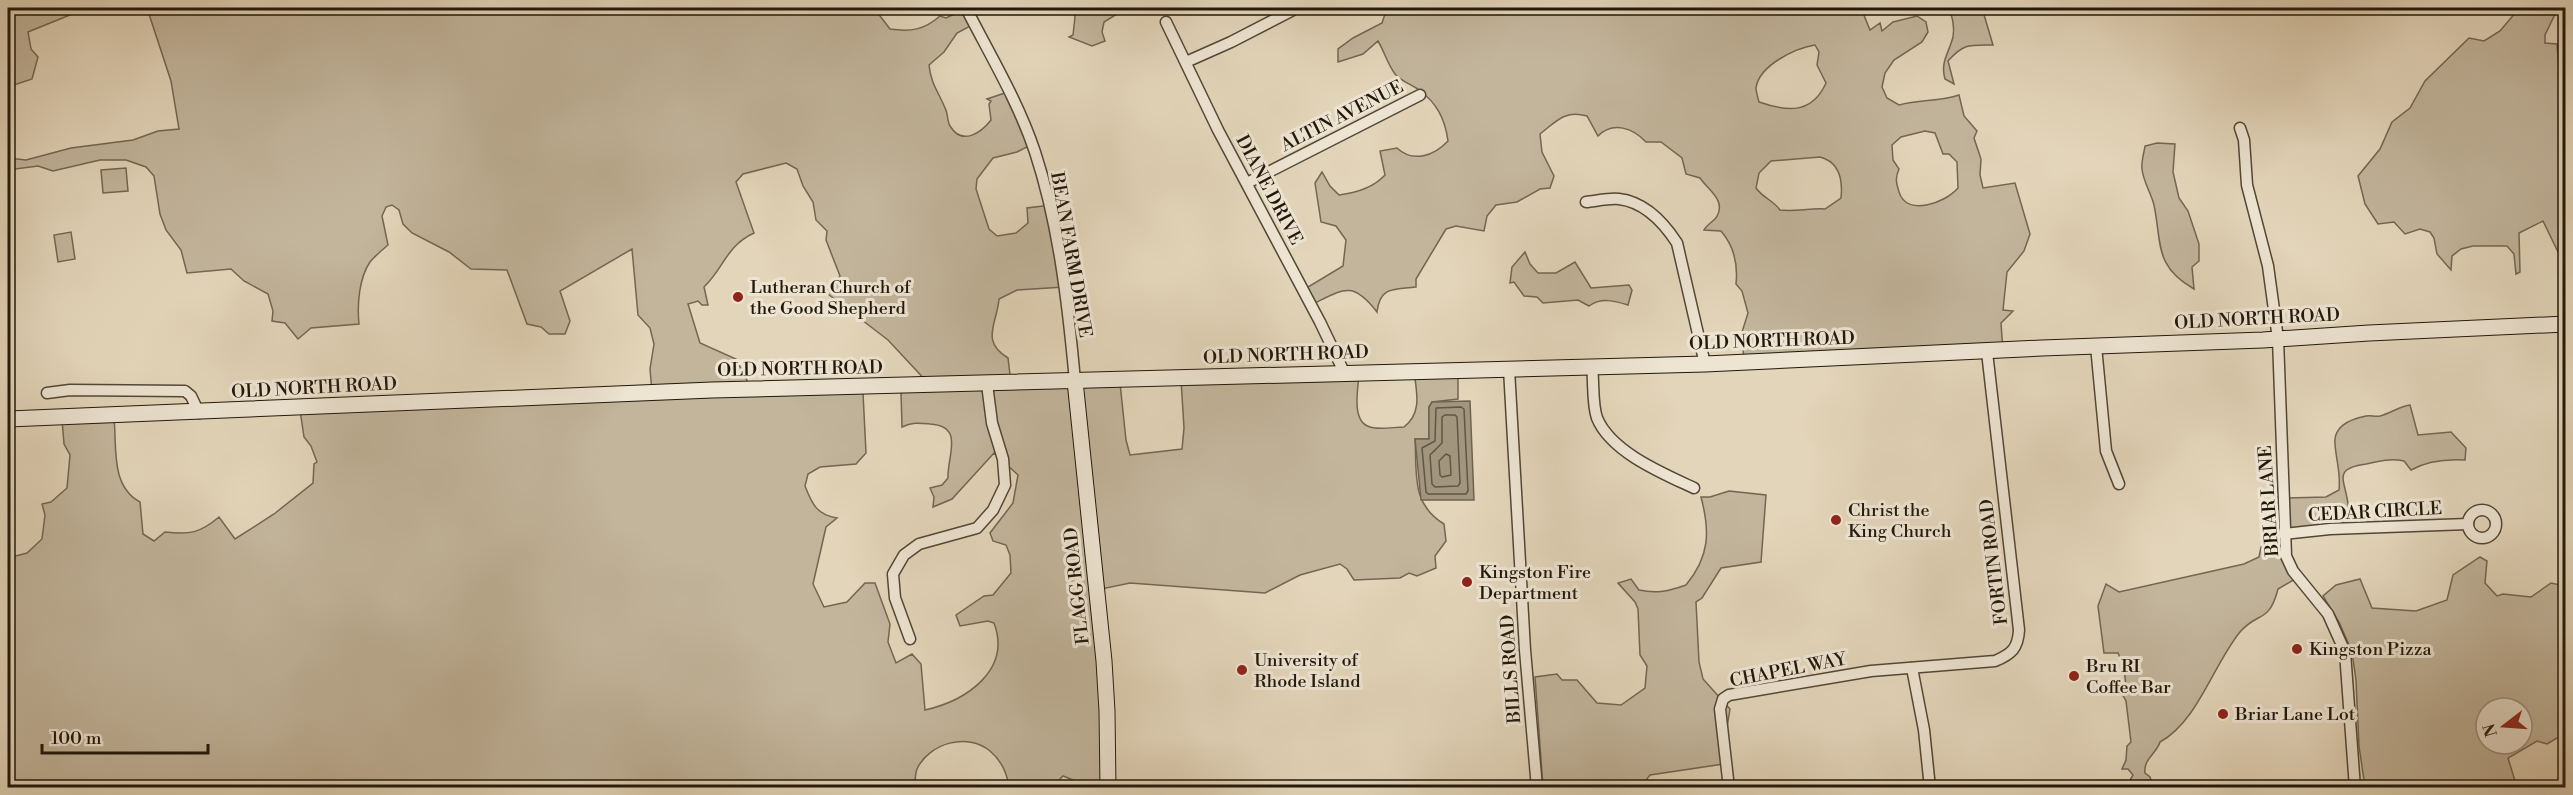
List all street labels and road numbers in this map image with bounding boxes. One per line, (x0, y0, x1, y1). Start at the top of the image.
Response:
street label: ALTIN AVENUE (1276, 75, 1407, 157)
street label: DIANE DRIVE (1230, 131, 1308, 249)
street label: BEAN FARM DRIVE (1045, 169, 1097, 340)
street label: OLD NORTH ROAD (2174, 303, 2340, 335)
street label: OLD NORTH ROAD (1689, 327, 1855, 355)
street label: OLD NORTH ROAD (1203, 341, 1369, 369)
street label: OLD NORTH ROAD (717, 356, 883, 382)
street label: OLD NORTH ROAD (231, 372, 397, 404)
street label: BRIAR LANE (2254, 445, 2284, 558)
street label: CEDAR CIRCLE (2307, 497, 2443, 527)
street label: FORTIN ROAD (1975, 498, 2013, 626)
street label: FLAGG ROAD (1059, 526, 1095, 646)
street label: BILLS ROAD (1496, 614, 1526, 725)
street label: CHAPEL WAY (1728, 647, 1849, 693)

